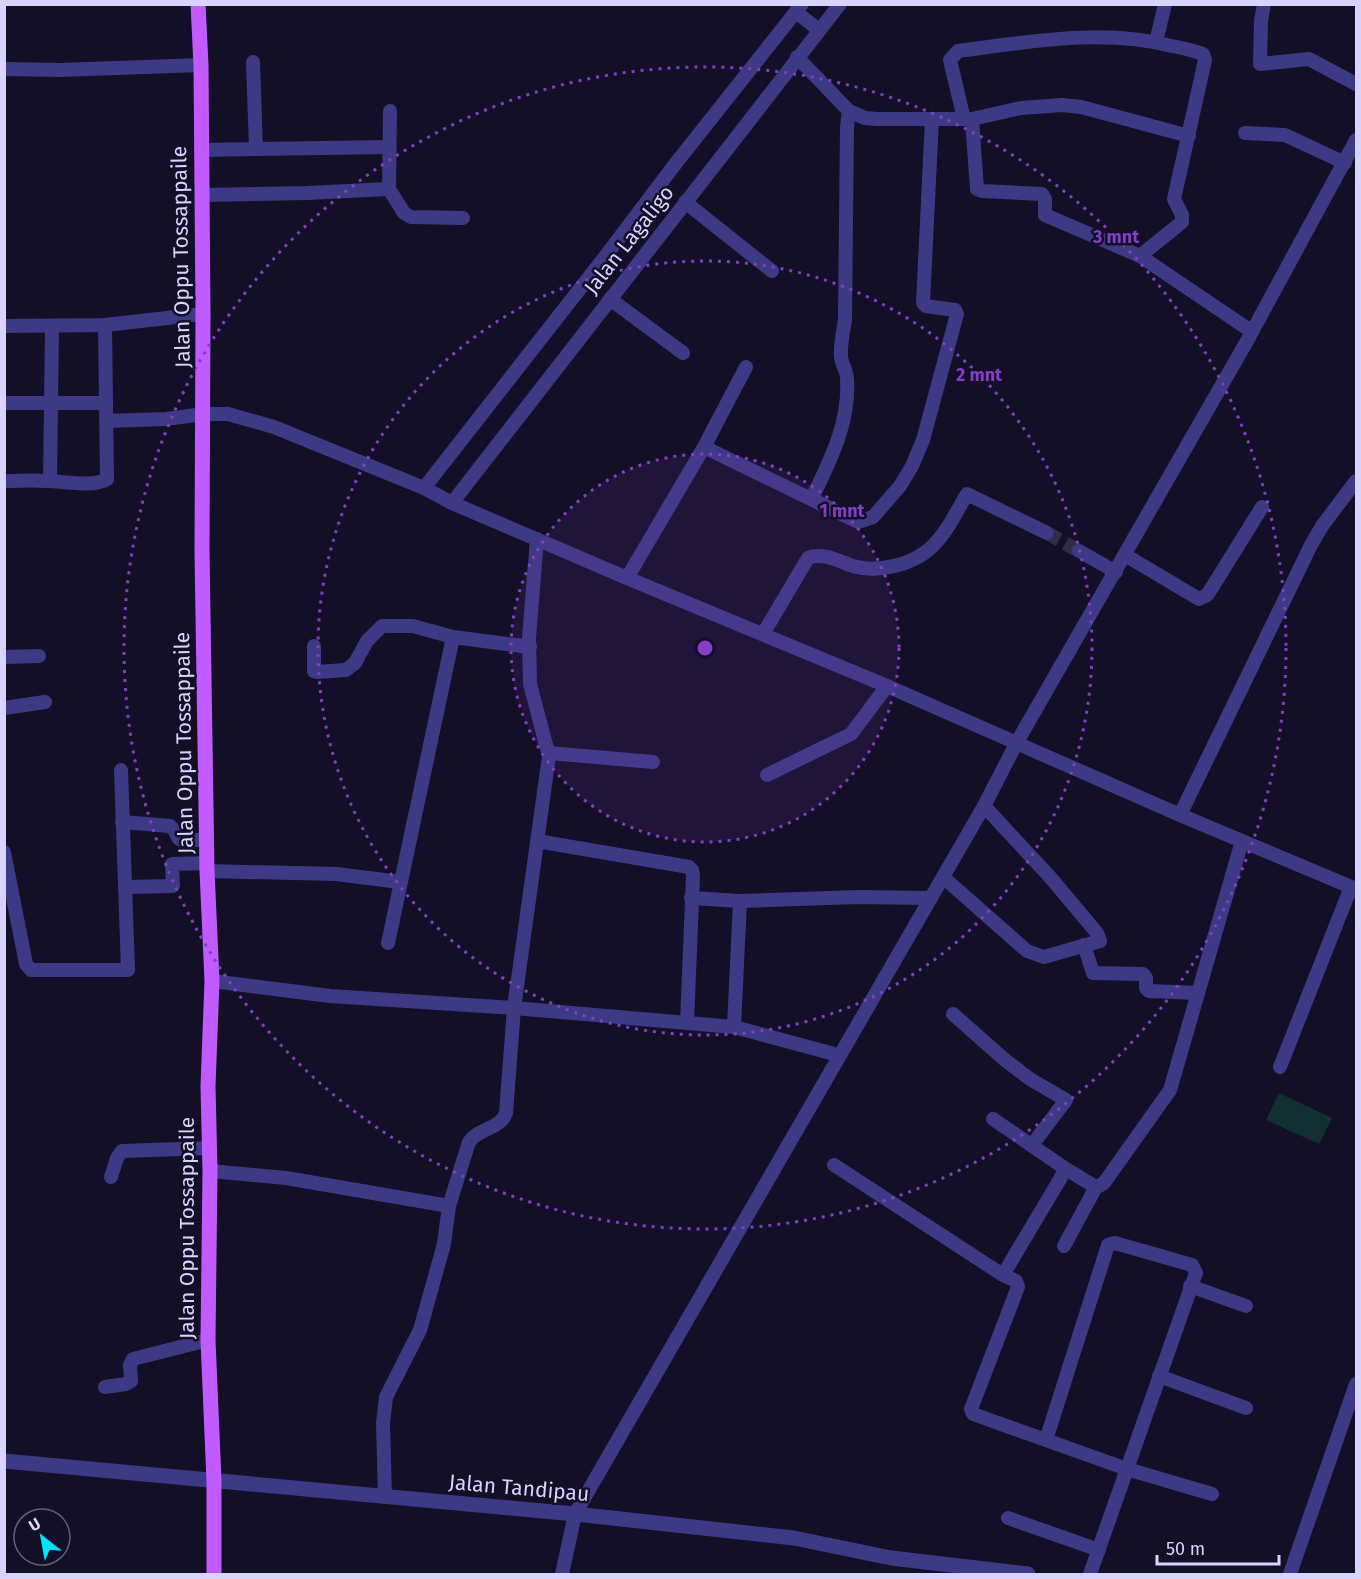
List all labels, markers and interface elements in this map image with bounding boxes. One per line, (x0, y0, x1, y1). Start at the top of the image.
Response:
street label: Jalan Oppu Tossappaile (166, 146, 196, 368)
street label: Jalan Lagaligo (578, 180, 680, 300)
text: 3 mnt (1092, 226, 1140, 248)
text: 2 mnt (956, 364, 1003, 386)
text: 1 mnt (819, 500, 866, 522)
street label: Jalan Oppu Tossappaile (169, 632, 199, 854)
centre of rings (695, 638, 715, 658)
street label: Jalan Oppu Tossappaile (174, 1117, 200, 1339)
street label: Jalan Tandipau (448, 1469, 590, 1507)
north arrow (12, 1507, 72, 1567)
text: U (25, 1514, 44, 1535)
scale bar (1157, 1528, 1278, 1566)
text: 50 m (1166, 1538, 1205, 1560)

